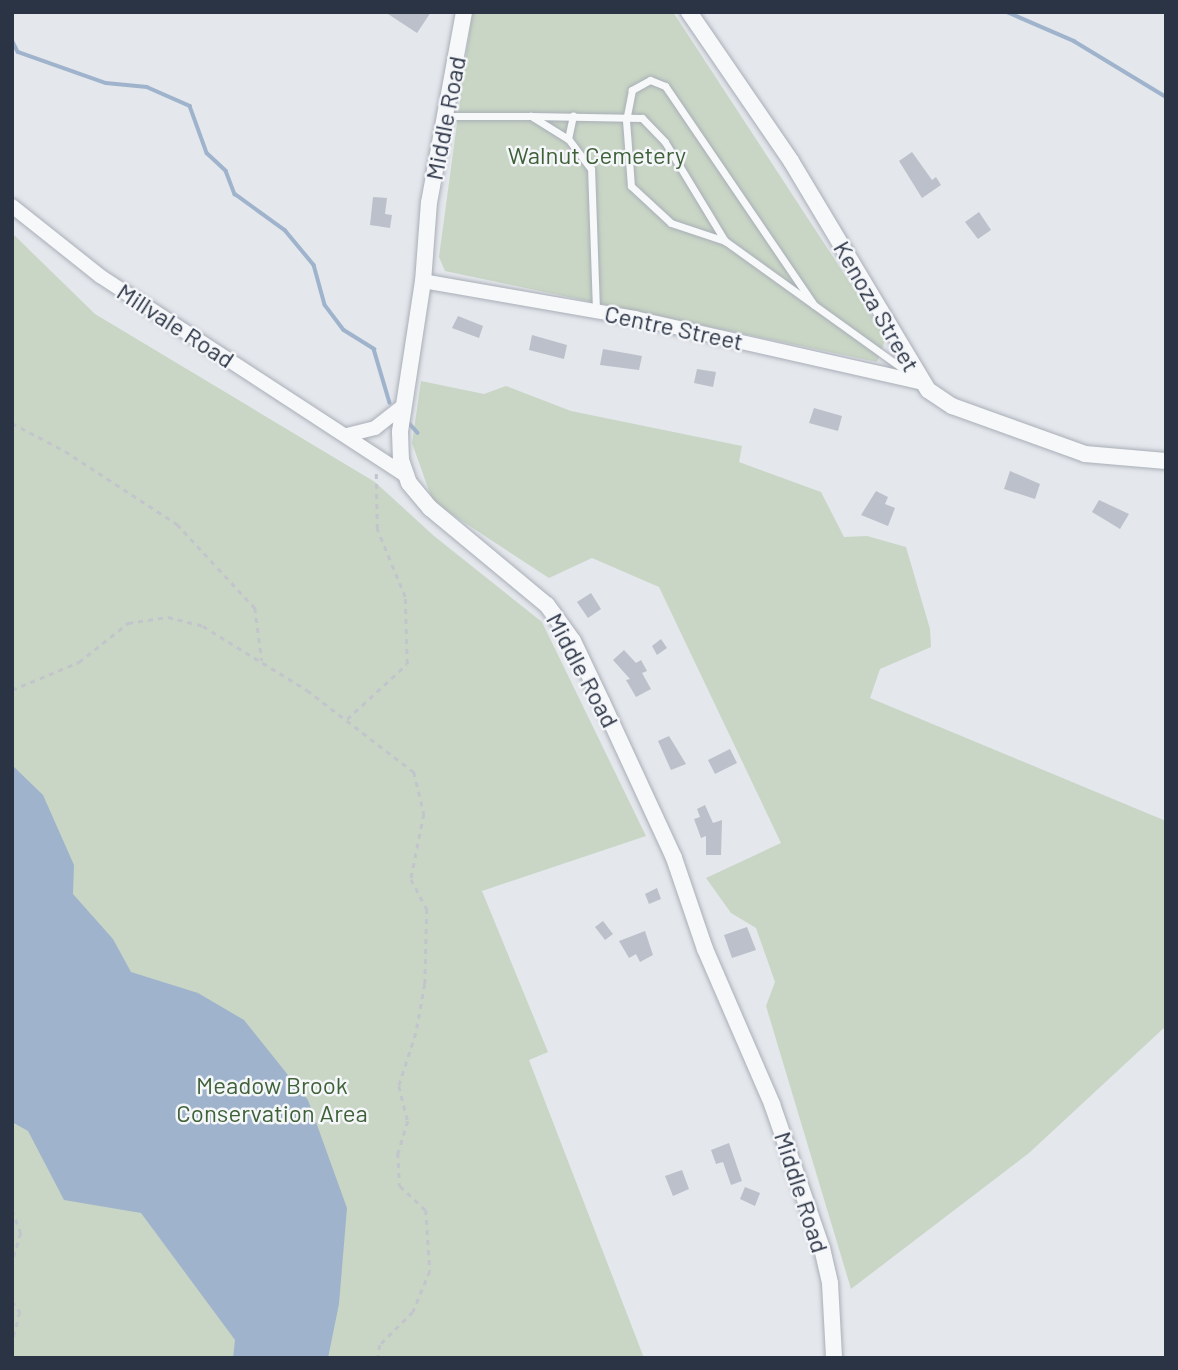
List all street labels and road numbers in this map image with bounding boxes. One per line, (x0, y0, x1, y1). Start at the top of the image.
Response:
street label: Middle Road (419, 54, 471, 182)
street label: Kenoza Street (828, 235, 926, 377)
street label: Millvale Road (112, 276, 240, 374)
street label: Centre Street (602, 298, 746, 356)
street label: Middle Road (541, 608, 625, 732)
street label: Middle Road (769, 1128, 835, 1256)

